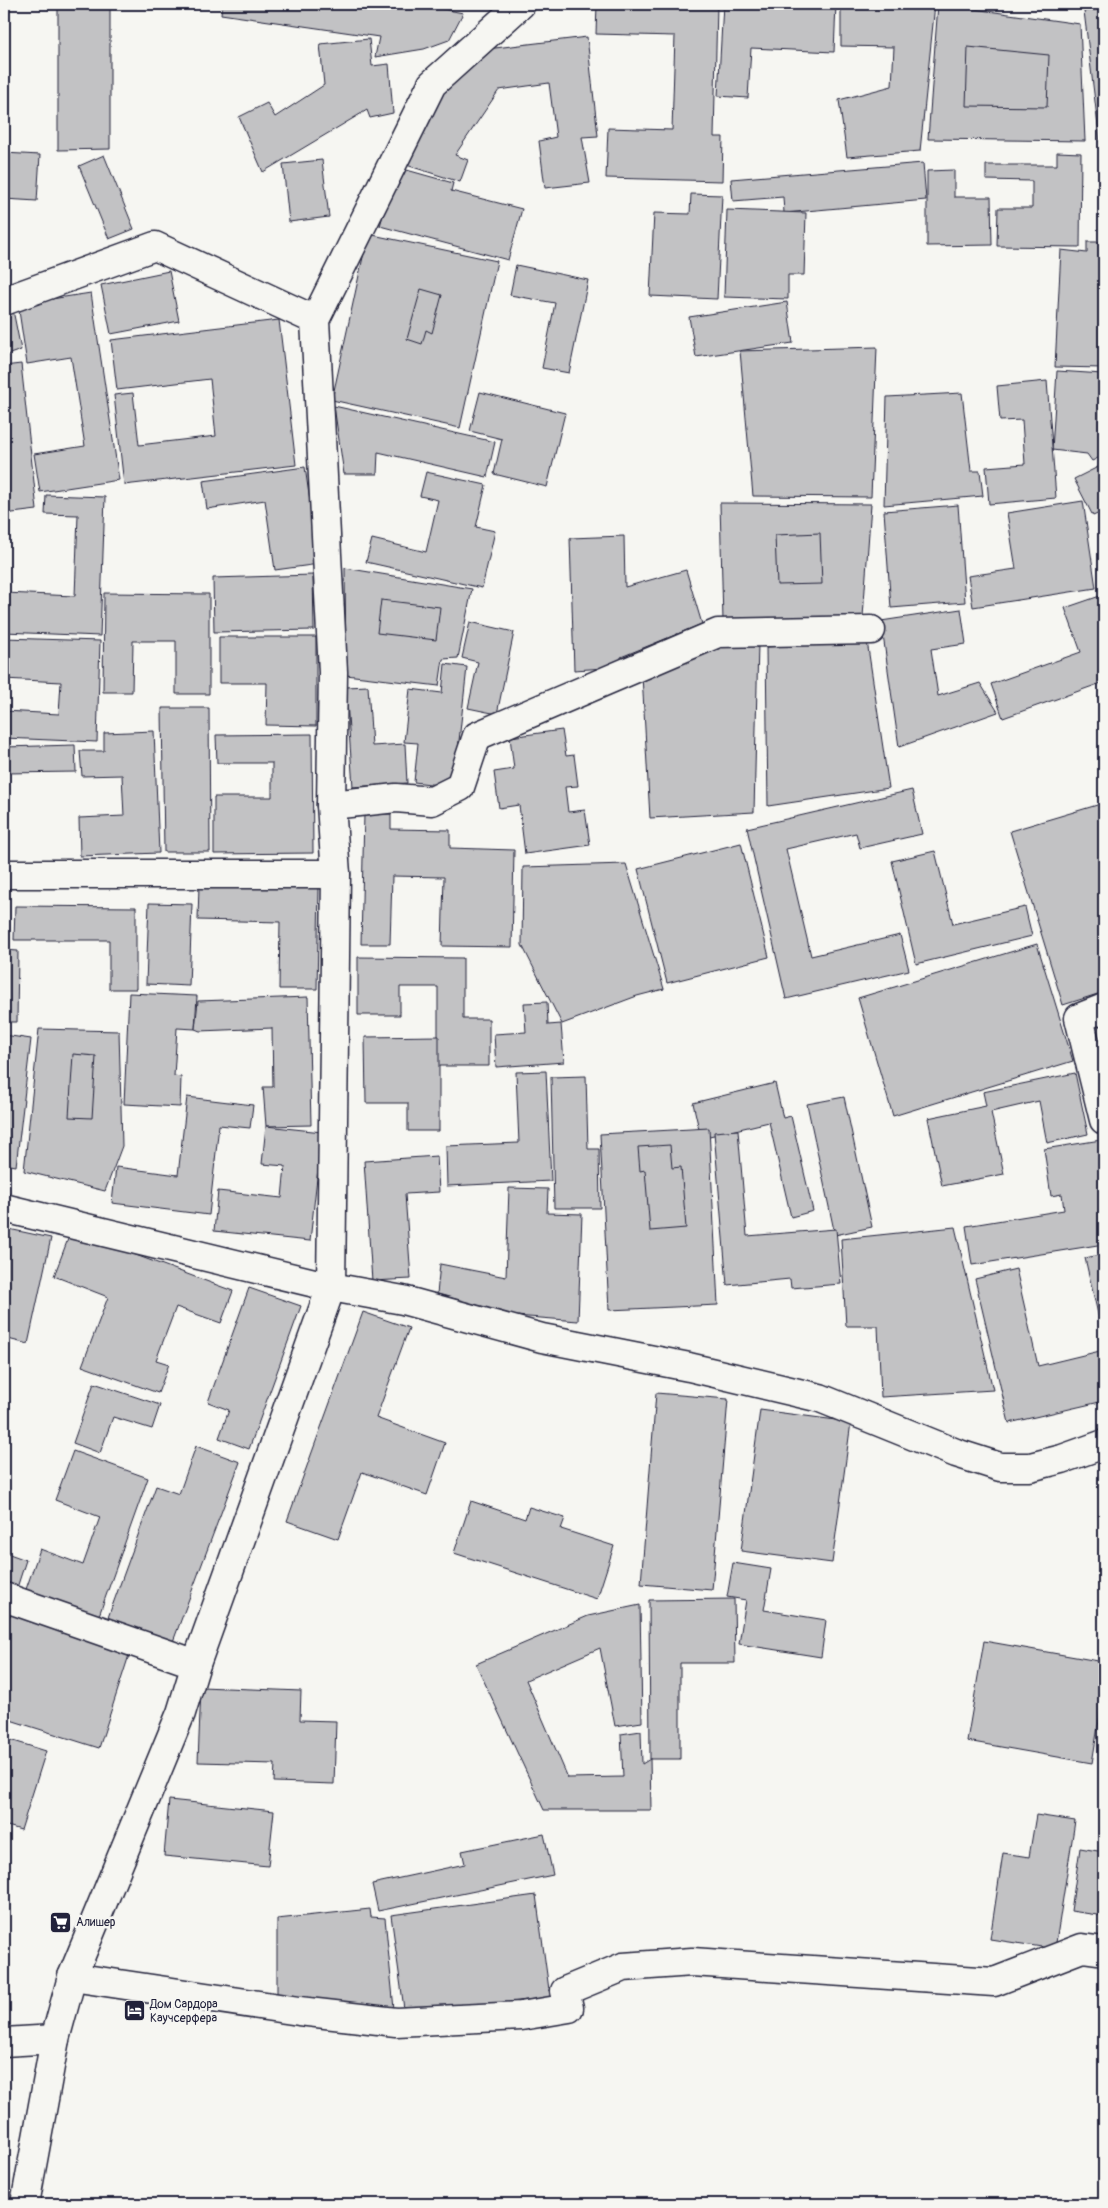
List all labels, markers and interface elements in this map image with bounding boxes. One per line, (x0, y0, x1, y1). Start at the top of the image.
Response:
supermarket icon: Алишер (48, 1910, 72, 1934)
place label: Алишер (76, 1915, 116, 1930)
place label: Дом Сардора Каучсерфера (149, 1997, 218, 2026)
hotel icon: Дом Сардора Каучсерфера (122, 1999, 146, 2023)

